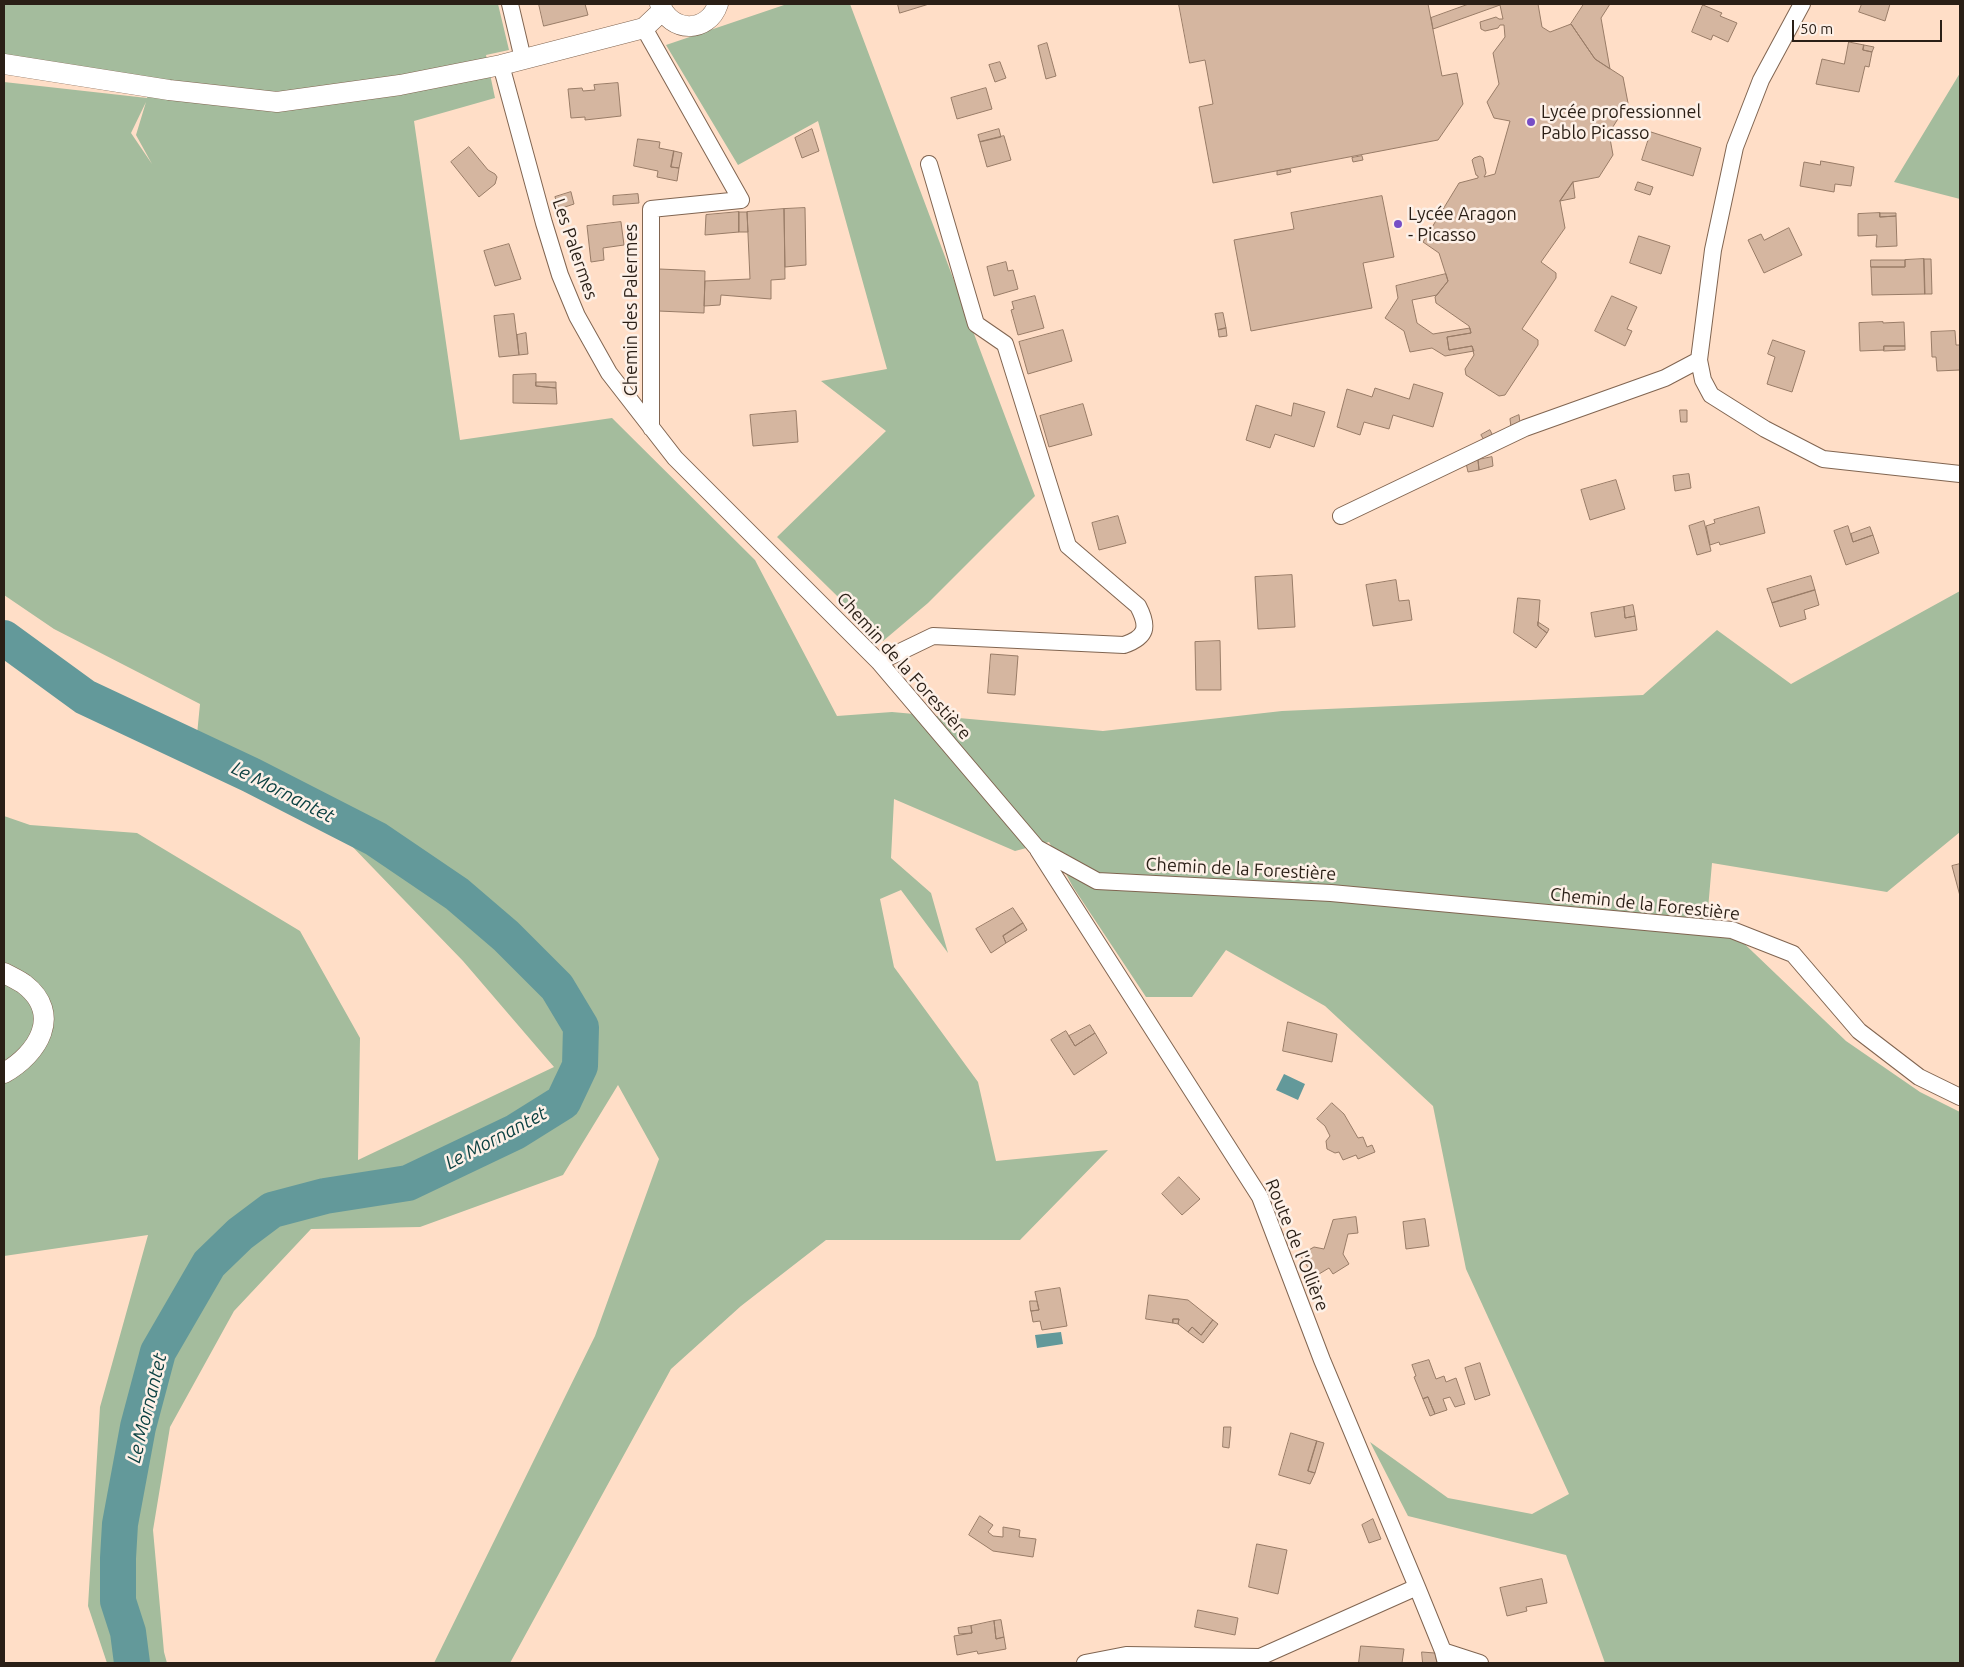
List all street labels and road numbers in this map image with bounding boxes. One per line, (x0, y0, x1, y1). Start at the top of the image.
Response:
street label: Les Palermes (548, 196, 602, 302)
street label: Chemin des Palermes (620, 224, 642, 396)
street label: Chemin de la Forestière (832, 588, 976, 744)
street label: Chemin de la Forestière (1145, 853, 1337, 885)
street label: Chemin de la Forestière (1549, 883, 1741, 925)
street label: Route de l'Ollière (1261, 1176, 1333, 1314)

